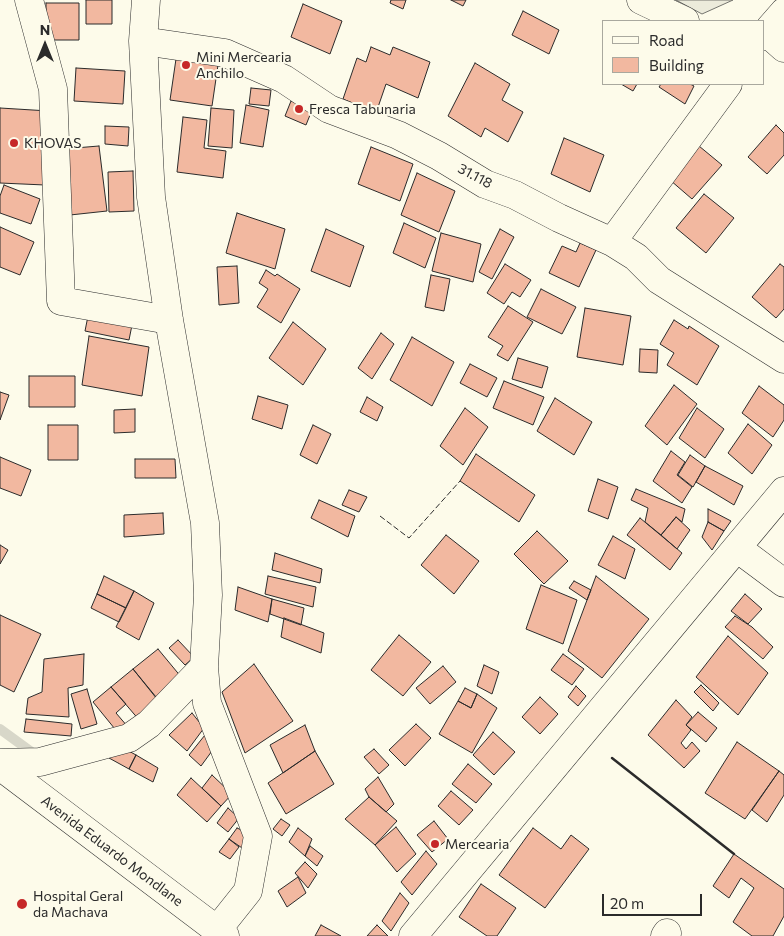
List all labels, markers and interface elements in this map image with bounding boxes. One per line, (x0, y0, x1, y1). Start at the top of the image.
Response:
north arrow (20, 20, 70, 70)
legend (602, 20, 764, 85)
text: N (40, 21, 50, 38)
text: Road (649, 31, 684, 49)
place label: Mini Mercearia Anchilo (196, 49, 292, 82)
text: Building (649, 56, 704, 74)
marker: Mini Mercearia Anchilo (180, 59, 192, 71)
place label: Fresca Tabunaria (309, 101, 416, 117)
marker: Fresca Tabunaria (293, 103, 305, 115)
place label: KHOVAS (24, 135, 81, 151)
marker: KHOVAS (8, 137, 20, 149)
street label: 31.118 (455, 160, 495, 192)
street label: Avenida Eduardo Mondlane (38, 792, 186, 910)
place label: Mercearia (445, 836, 509, 852)
marker: Mercearia (429, 838, 441, 850)
scale bar (604, 884, 704, 916)
place label: Hospital Geral da Machava (33, 888, 123, 920)
text: 20 m (610, 894, 644, 912)
marker: Hospital Geral da Machava (15, 897, 29, 911)

